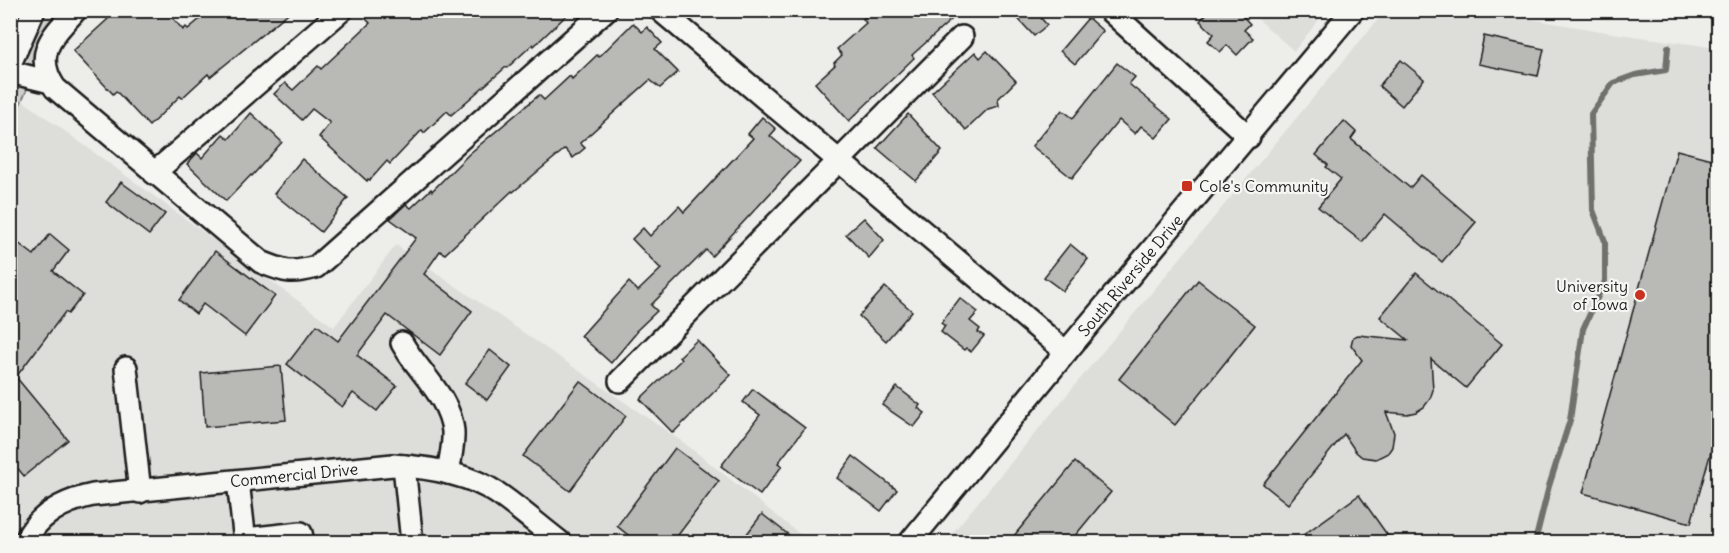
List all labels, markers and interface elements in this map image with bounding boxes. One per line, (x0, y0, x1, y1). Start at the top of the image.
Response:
place label: Cole's Community (1199, 176, 1329, 196)
marker: Cole's Community (1180, 179, 1194, 193)
street label: South Riverside Drive (1074, 210, 1187, 340)
place label: University of Iowa (1556, 276, 1628, 314)
marker: University of Iowa (1633, 288, 1647, 302)
street label: Commercial Drive (229, 459, 359, 491)

